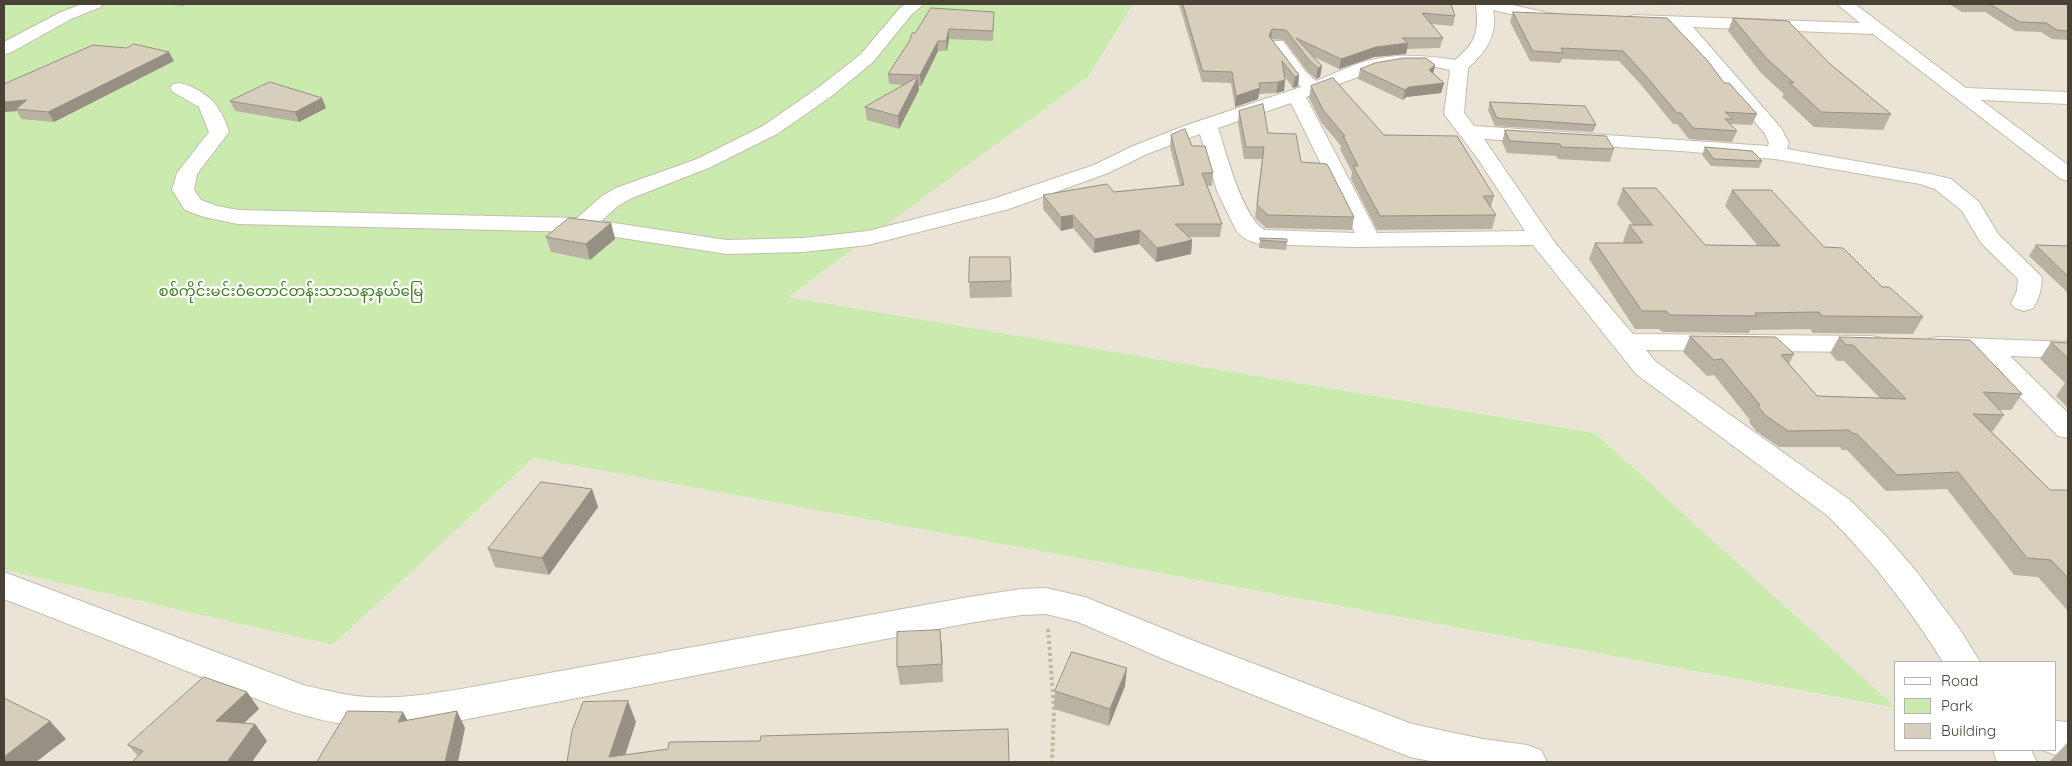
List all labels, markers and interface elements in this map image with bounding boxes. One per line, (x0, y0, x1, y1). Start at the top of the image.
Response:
park label: စစ်ကိုင်းမင်းဝံတောင်တန်းသာသနာ့နယ်မြေ (159, 282, 423, 300)
legend (1894, 661, 2057, 751)
text: Road (1941, 671, 1978, 690)
text: Park (1941, 696, 1973, 715)
text: Building (1941, 721, 1996, 740)

